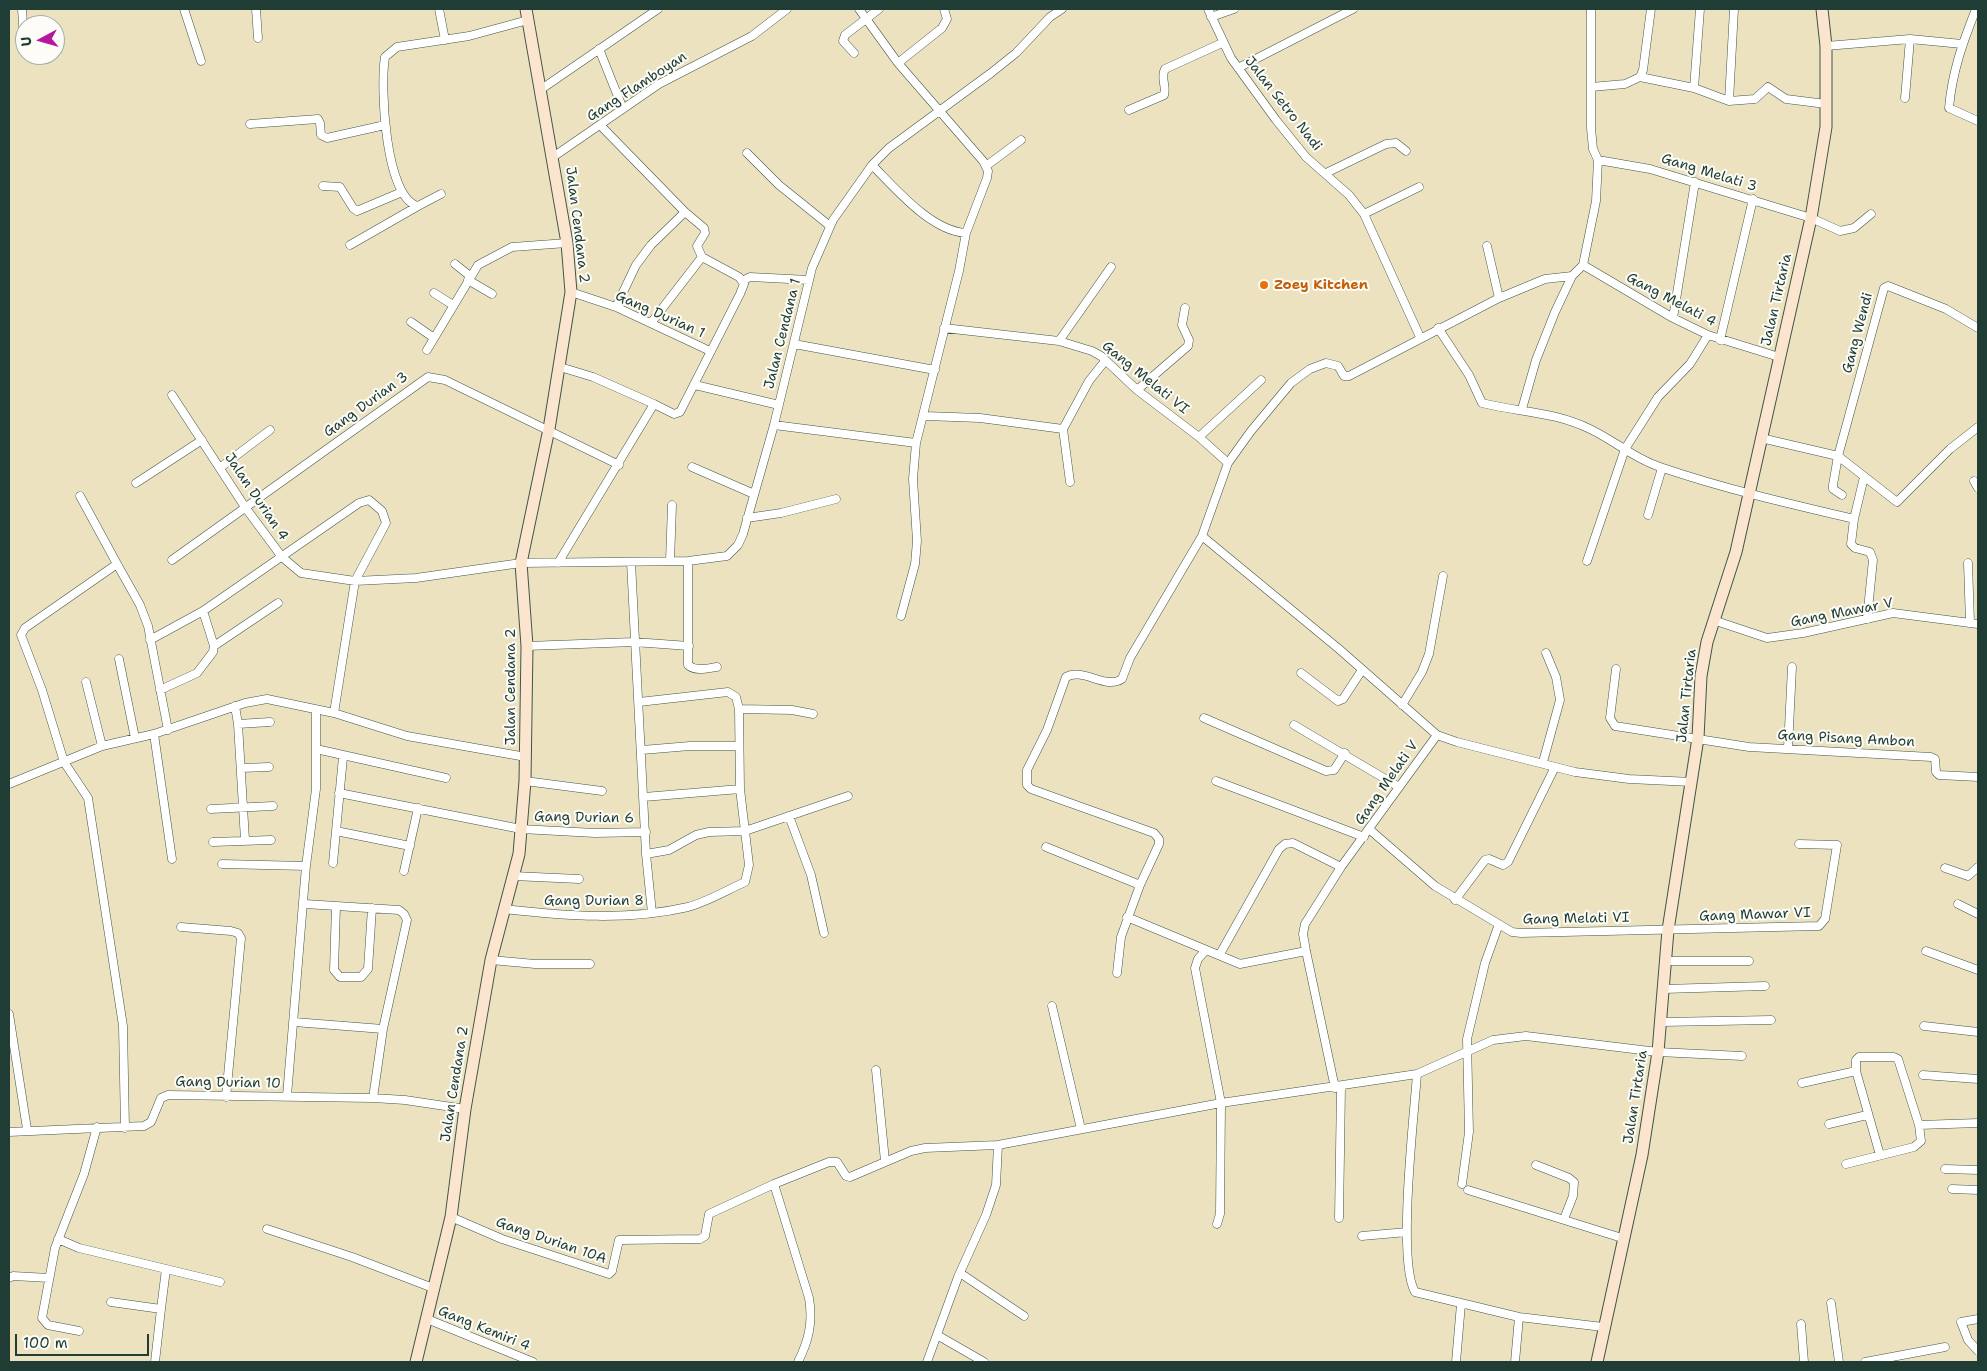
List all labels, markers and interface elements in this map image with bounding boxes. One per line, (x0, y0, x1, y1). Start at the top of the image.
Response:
north arrow (15, 15, 65, 65)
text: U (17, 36, 36, 47)
street label: Gang Flamboyan (584, 49, 690, 125)
street label: Jalan Setro Nadi (1241, 53, 1325, 155)
street label: Gang Melati 3 (1659, 150, 1759, 196)
street label: Jalan Cendana 2 (562, 166, 592, 284)
street label: Jalan Tirtaria (1758, 252, 1796, 348)
street label: Gang Melati 4 (1623, 269, 1719, 331)
street label: Jalan Cendana 1 (761, 277, 805, 391)
place label: Zoey Kitchen (1274, 277, 1368, 293)
marker: Zoey Kitchen (1258, 279, 1270, 291)
street label: Gang Durian 1 (613, 288, 707, 342)
street label: Gang Wendi (1839, 291, 1877, 375)
street label: Gang Melati VI (1098, 338, 1192, 418)
street label: Gang Durian 3 (321, 369, 411, 441)
street label: Jalan Durian 4 (220, 450, 292, 544)
street label: Gang Mawar V (1789, 595, 1895, 631)
street label: Jalan Cendana 2 (503, 628, 519, 746)
street label: Jalan Tirtaria (1674, 648, 1700, 744)
street label: Gang Pisang Ambon (1777, 727, 1915, 751)
street label: Gang Melati V (1352, 738, 1422, 828)
street label: Gang Durian 6 (534, 809, 634, 827)
street label: Gang Durian 8 (544, 893, 644, 909)
street label: Gang Mawar VI (1699, 905, 1811, 925)
street label: Gang Melati VI (1523, 910, 1629, 928)
street label: Jalan Cendana 2 (438, 1025, 472, 1143)
street label: Jalan Tirtaria (1620, 1049, 1652, 1145)
street label: Gang Durian 10 (175, 1074, 281, 1092)
street label: Gang Durian 10A (494, 1214, 608, 1268)
street label: Gang Kemiri 4 (436, 1303, 532, 1355)
scale bar (18, 1324, 151, 1356)
text: 100 m (23, 1333, 68, 1353)

